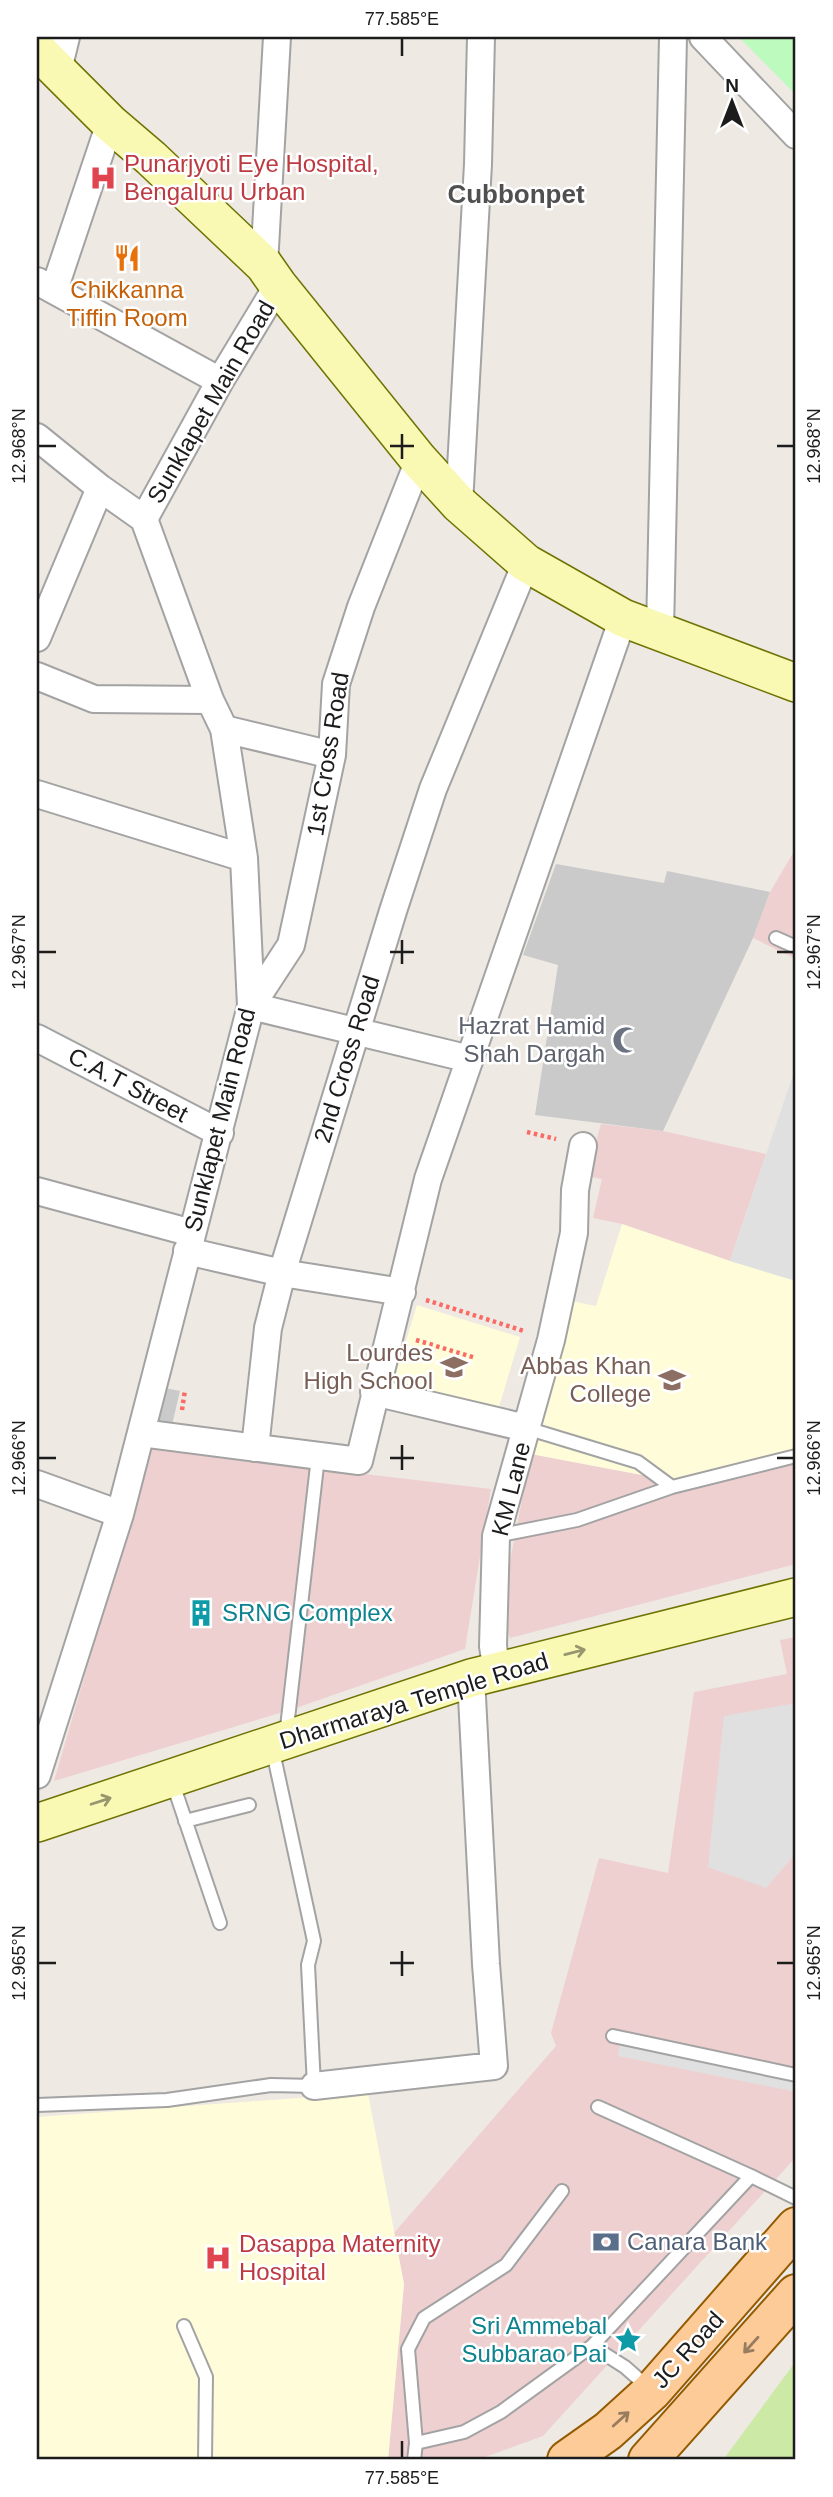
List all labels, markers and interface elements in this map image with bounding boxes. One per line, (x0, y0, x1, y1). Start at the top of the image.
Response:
text: 77.585°E (365, 9, 439, 29)
north arrow (696, 66, 766, 136)
text: N (725, 75, 739, 96)
place label: Punarjyoti Eye Hospital, Bengaluru Urban (124, 150, 379, 205)
hospital icon: Punarjyoti Eye Hospital, Bengaluru Urban (88, 163, 118, 193)
district label: Cubbonpet (447, 179, 585, 209)
restaurant icon: Chikkanna Tiffin Room (112, 243, 142, 273)
place label: Chikkanna Tiffin Room (66, 276, 188, 331)
street label: Sunklapet Main Road (142, 296, 280, 508)
text: 12.968°N (9, 408, 29, 484)
text: 12.968°N (804, 408, 824, 484)
street label: 1st Cross Road (301, 670, 354, 838)
text: 12.967°N (9, 914, 29, 990)
text: 12.967°N (804, 914, 824, 990)
street label: 2nd Cross Road (308, 972, 385, 1146)
street label: Sunklapet Main Road (179, 1005, 260, 1234)
place label: Hazrat Hamid Shah Dargah (458, 1012, 605, 1067)
mosque icon: Hazrat Hamid Shah Dargah (611, 1025, 641, 1055)
street label: C.A.T Street (64, 1042, 193, 1128)
place label: Lourdes High School (304, 1339, 433, 1394)
school or university icon: Lourdes High School (439, 1352, 469, 1382)
place label: Abbas Khan College (520, 1352, 651, 1407)
school or university icon: Abbas Khan College (657, 1365, 687, 1395)
text: 12.966°N (9, 1420, 29, 1496)
text: 12.966°N (804, 1420, 824, 1496)
street label: KM Lane (486, 1439, 535, 1539)
building icon: SRNG Complex (186, 1598, 216, 1628)
place label: SRNG Complex (222, 1599, 393, 1626)
one-way arrow (564, 1645, 586, 1658)
street label: Dharmaraya Temple Road (276, 1647, 552, 1754)
one-way arrow (90, 1794, 112, 1806)
text: 12.965°N (9, 1925, 29, 2001)
text: 12.965°N (804, 1925, 824, 2001)
bank icon: Canara Bank (591, 2227, 621, 2257)
place label: Canara Bank (627, 2228, 768, 2255)
place label: Dasappa Maternity Hospital (239, 2230, 440, 2285)
hospital icon: Dasappa Maternity Hospital (203, 2243, 233, 2273)
street label: JC Road (646, 2306, 729, 2393)
place label: Sri Ammebal Subbarao Pai (462, 2312, 607, 2367)
place icon: Sri Ammebal Subbarao Pai (613, 2325, 643, 2355)
one-way arrow (743, 2336, 759, 2354)
one-way arrow (612, 2411, 630, 2427)
text: 77.585°E (365, 2468, 439, 2488)

